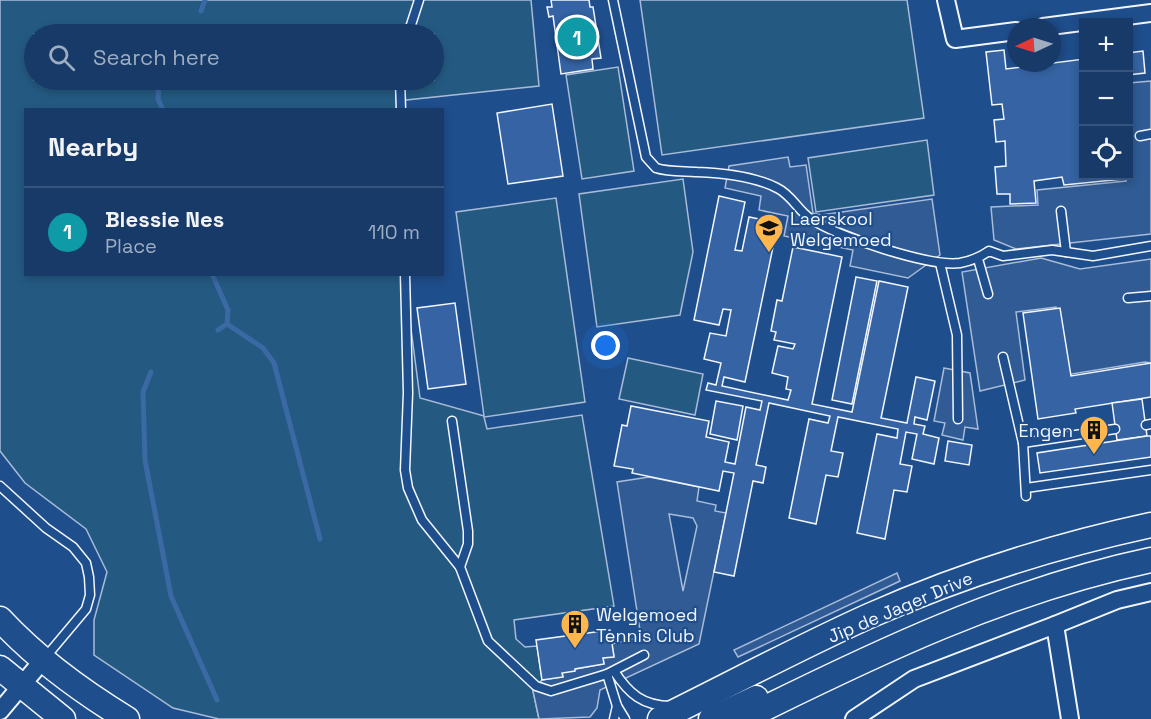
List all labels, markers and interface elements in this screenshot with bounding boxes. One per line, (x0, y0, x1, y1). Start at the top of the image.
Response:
pin: 1 (558, 15, 596, 60)
north arrow (1007, 18, 1061, 72)
map controls (1079, 18, 1133, 180)
button: + (1079, 18, 1133, 72)
search box (24, 24, 444, 90)
icon: search (45, 41, 78, 74)
text: Search here (93, 43, 220, 71)
button: − (1079, 72, 1133, 126)
button: locate (1079, 126, 1133, 180)
text: Nearby (48, 130, 138, 164)
text: Blessie Nes (105, 205, 224, 233)
place label: Laerskool Welgemoed (790, 207, 892, 251)
school or university icon: Laerskool Welgemoed (753, 212, 785, 254)
text: 1 (63, 219, 72, 245)
text: 110 m (368, 219, 420, 245)
text: Place (105, 233, 157, 259)
your location (591, 331, 620, 360)
building icon: Engen (1078, 414, 1110, 456)
place label: Engen (1019, 419, 1073, 442)
street label: Jip de Jager Drive (824, 566, 976, 648)
place label: Welgemoed Tennis Club (596, 603, 698, 647)
building icon: Welgemoed Tennis Club (559, 608, 591, 650)

